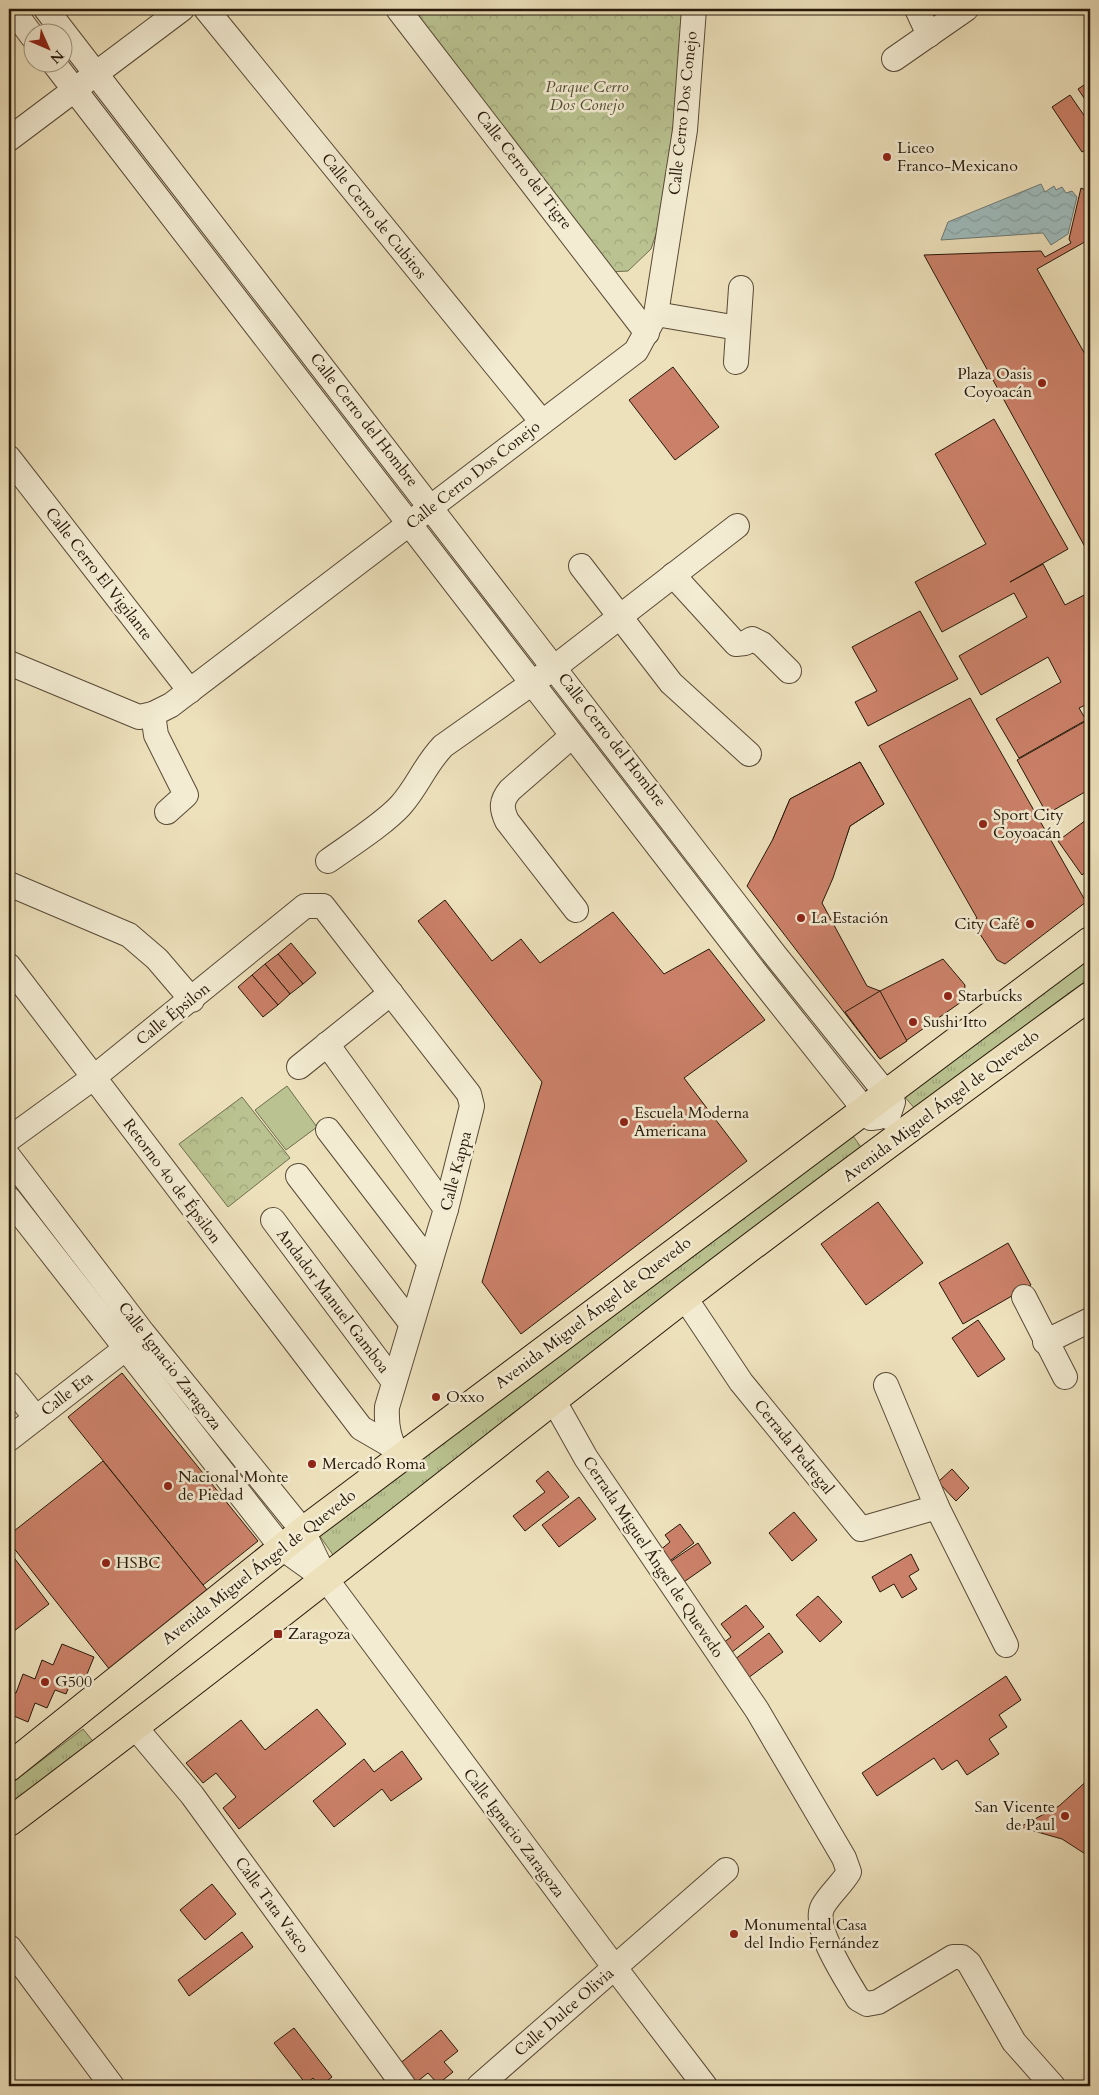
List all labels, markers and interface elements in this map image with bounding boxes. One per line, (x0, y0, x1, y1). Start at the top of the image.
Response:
north arrow (22, 22, 72, 72)
street label: Calle Cerro Dos Conejo (663, 30, 703, 196)
text: N (46, 46, 68, 68)
park label: Parque Cerro Dos Conejo (545, 76, 629, 116)
street label: Calle Cerro del Tigre (471, 106, 577, 234)
place label: Liceo Franco-Mexicano (897, 137, 1018, 177)
street label: Calle Cerro de Cubitos (316, 148, 432, 284)
marker: Liceo Franco-Mexicano (881, 151, 893, 163)
street label: Calle Cerro del Hombre (305, 348, 423, 492)
place label: Plaza Oasis Coyoacán (957, 363, 1032, 403)
marker: Plaza Oasis Coyoacán (1036, 377, 1048, 389)
street label: Calle Cerro Dos Conejo (401, 415, 545, 534)
street label: Calle Cerro El Vigilante (40, 503, 158, 645)
street label: Calle Cerro del Hombre (553, 668, 671, 812)
place label: Sport City Coyoacán (993, 804, 1064, 844)
marker: Sport City Coyoacán (977, 818, 989, 830)
place label: La Estación (811, 907, 889, 929)
marker: La Estación (795, 912, 807, 924)
place label: City Café (954, 913, 1020, 935)
marker: City Café (1024, 918, 1036, 930)
street label: Calle Épsilon (132, 977, 214, 1051)
place label: Starbucks (958, 985, 1022, 1007)
marker: Starbucks (942, 990, 954, 1002)
place label: Sushi Itto (923, 1011, 987, 1033)
marker: Sushi Itto (907, 1016, 919, 1028)
street label: Avenida Miguel Ángel de Quevedo (838, 1025, 1044, 1187)
place label: Escuela Moderna Americana (634, 1102, 749, 1142)
street label: Retorno 4o de Épsilon (118, 1114, 226, 1248)
marker: Escuela Moderna Americana (618, 1116, 630, 1128)
street label: Calle Kappa (435, 1129, 477, 1213)
street label: Andador Manuel Gamboa (271, 1224, 395, 1378)
street label: Avenida Miguel Ángel de Quevedo (490, 1232, 696, 1394)
street label: Calle Ignacio Zaragoza (113, 1297, 227, 1435)
street label: Calle Eta (36, 1367, 98, 1421)
place label: Oxxo (446, 1386, 485, 1408)
marker: Oxxo (430, 1391, 442, 1403)
street label: Cerrada Pedregal (749, 1395, 839, 1499)
street label: Cerrada Miguel Ángel de Quevedo (577, 1452, 729, 1662)
place label: Mercado Roma (322, 1453, 426, 1475)
marker: Mercado Roma (306, 1458, 318, 1470)
place label: Nacional Monte de Piedad (178, 1466, 289, 1506)
marker: Nacional Monte de Piedad (162, 1480, 174, 1492)
street label: Avenida Miguel Ángel de Quevedo (157, 1484, 361, 1650)
place label: HSBC (116, 1552, 161, 1574)
marker: HSBC (100, 1557, 112, 1569)
place label: Zaragoza (288, 1623, 351, 1645)
marker: Zaragoza (272, 1628, 284, 1640)
place label: G500 (55, 1671, 92, 1693)
marker: G500 (39, 1676, 51, 1688)
street label: Calle Ignacio Zaragoza (458, 1764, 570, 1902)
place label: San Vicente de Paul (974, 1796, 1055, 1836)
marker: San Vicente de Paul (1059, 1810, 1071, 1822)
street label: Calle Tata Vasco (230, 1853, 315, 1958)
place label: Monumental Casa del Indio Fernández (744, 1914, 879, 1954)
marker: Monumental Casa del Indio Fernández (728, 1928, 740, 1940)
street label: Calle Dulce Olivia (509, 1962, 619, 2061)

